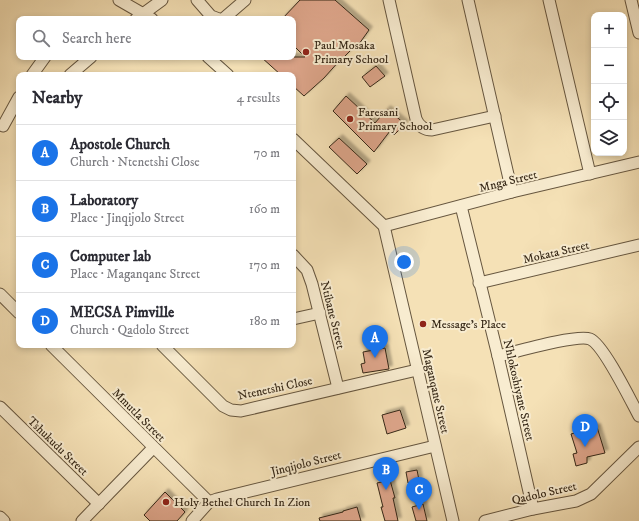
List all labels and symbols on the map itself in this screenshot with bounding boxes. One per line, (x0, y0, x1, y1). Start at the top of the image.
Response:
place label: Paul Mosaka Primary School (314, 38, 389, 67)
marker: Paul Mosaka Primary School (301, 47, 311, 57)
place label: Faresani Primary School (358, 105, 433, 134)
marker: Faresani Primary School (345, 114, 355, 124)
street label: Mnga Street (478, 167, 539, 196)
street label: Mokata Street (522, 238, 591, 267)
your location (394, 252, 414, 272)
street label: Ntibane Street (317, 280, 348, 351)
place label: Message's Place (431, 317, 506, 332)
marker: Message's Place (418, 319, 428, 329)
pin: A (362, 325, 388, 358)
street label: Nhlokoshiyane Street (500, 338, 537, 442)
street label: Maganqane Street (418, 347, 453, 435)
street label: Ntenetshi Close (236, 373, 314, 404)
street label: Mmutla Street (109, 386, 169, 445)
street label: Tshukudu Street (24, 414, 91, 479)
pin: D (572, 414, 598, 447)
street label: Jinqijolo Street (268, 447, 343, 480)
pin: B (373, 457, 399, 490)
pin: C (406, 477, 432, 510)
street label: Qadolo Street (510, 479, 578, 508)
place label: Holy Bethel Church In Zion (174, 495, 311, 510)
marker: Holy Bethel Church In Zion (161, 497, 171, 507)

